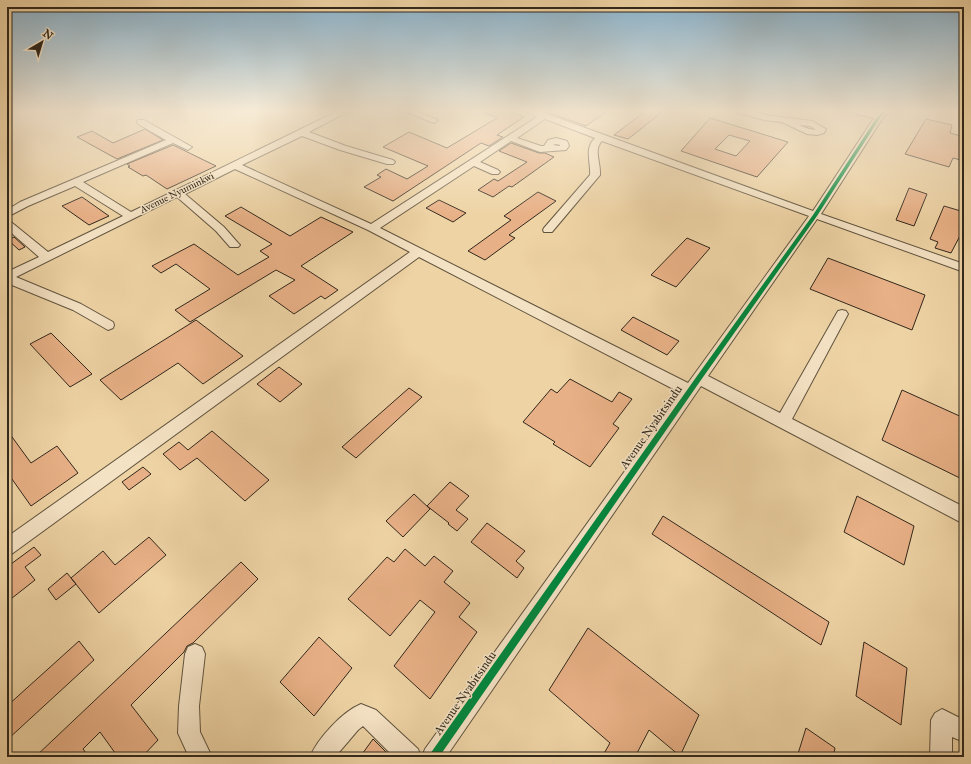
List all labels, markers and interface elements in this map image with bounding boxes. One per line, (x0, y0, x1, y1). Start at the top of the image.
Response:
north arrow (22, 22, 62, 62)
text: N (40, 27, 56, 43)
street label: Avenue Nyuminkwi (137, 170, 216, 217)
street label: Avenue Nyabitsindu (616, 382, 685, 472)
street label: Avenue Nyabitsindu (430, 648, 499, 738)

